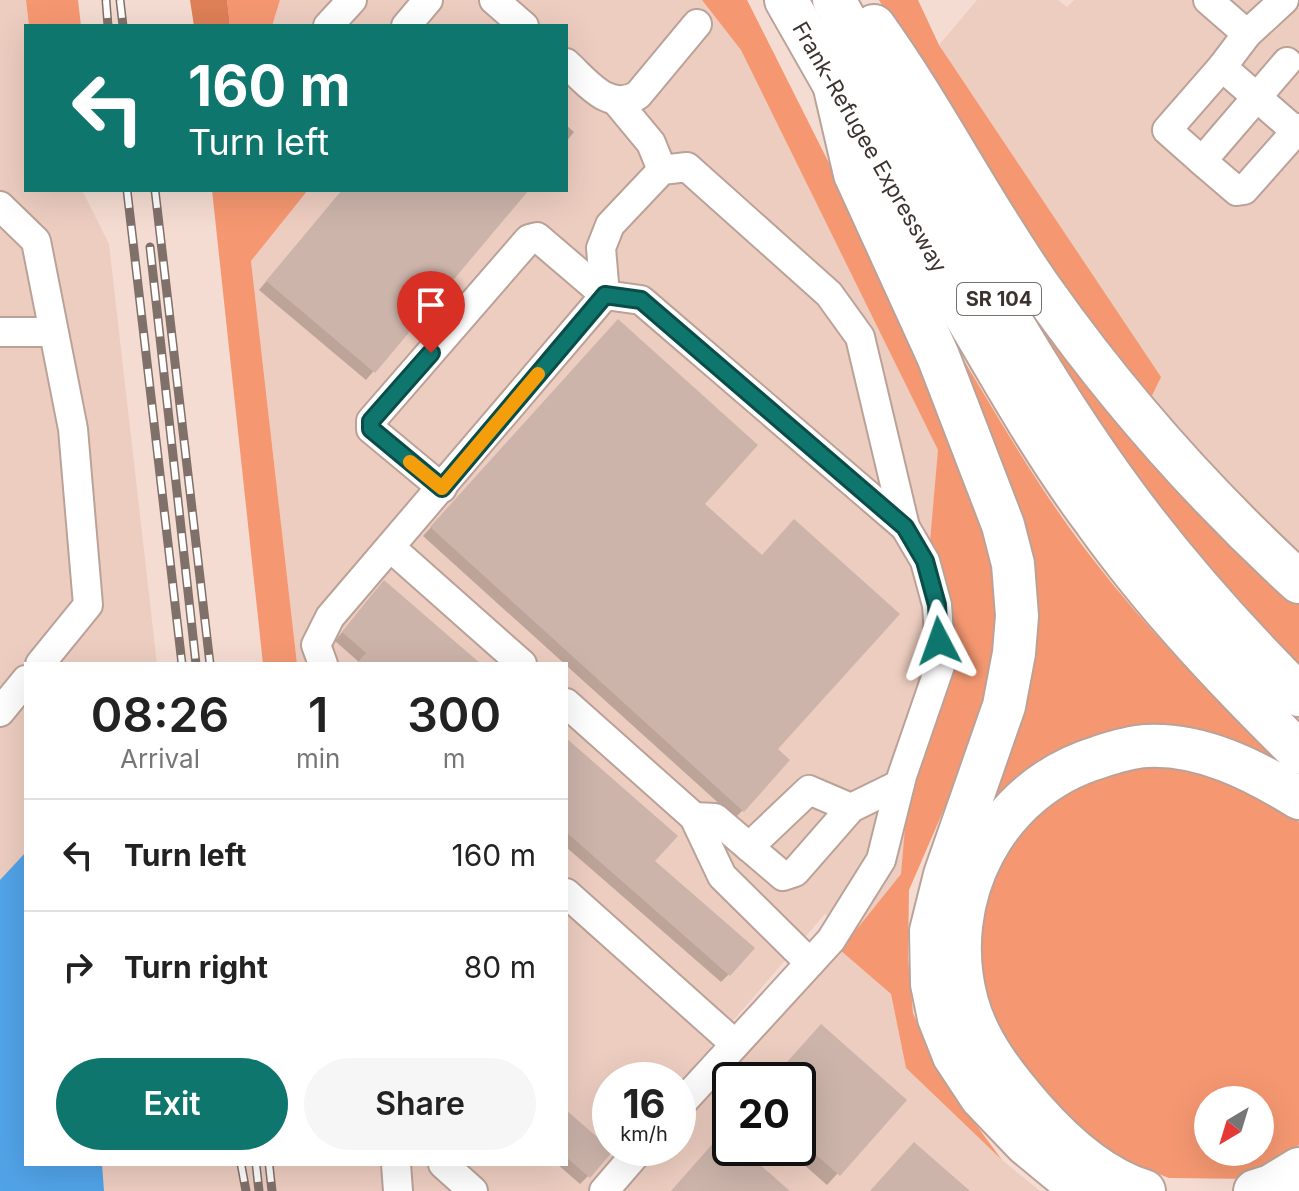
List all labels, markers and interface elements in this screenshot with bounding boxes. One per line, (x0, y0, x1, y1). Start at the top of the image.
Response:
street label: Frank-Refugee Expressway (787, 17, 953, 277)
text: 160 m (188, 52, 351, 120)
icon: left (56, 56, 160, 160)
text: Turn left (188, 120, 329, 164)
pin (397, 271, 465, 353)
icon: arrive (409, 283, 453, 327)
road number: SR 104 (957, 283, 1041, 315)
position arrow (897, 599, 981, 683)
text: 08:26 (91, 685, 229, 744)
text: 1 (308, 685, 328, 744)
text: 300 (407, 685, 501, 744)
text: Arrival (120, 743, 200, 774)
text: min (296, 743, 340, 774)
text: m (443, 743, 466, 774)
icon: left (56, 833, 100, 877)
text: Turn left (124, 837, 246, 873)
text: 160 m (452, 837, 536, 873)
icon: right (56, 945, 100, 989)
text: Turn right (124, 949, 268, 985)
text: 80 m (464, 949, 536, 985)
button: Exit (56, 1058, 288, 1150)
button: Share (304, 1058, 536, 1150)
speed limit sign: 20 (712, 1062, 816, 1166)
text: 16 (622, 1079, 666, 1128)
north arrow (1194, 1086, 1274, 1166)
map controls (1194, 1086, 1274, 1166)
text: km/h (620, 1122, 668, 1146)

